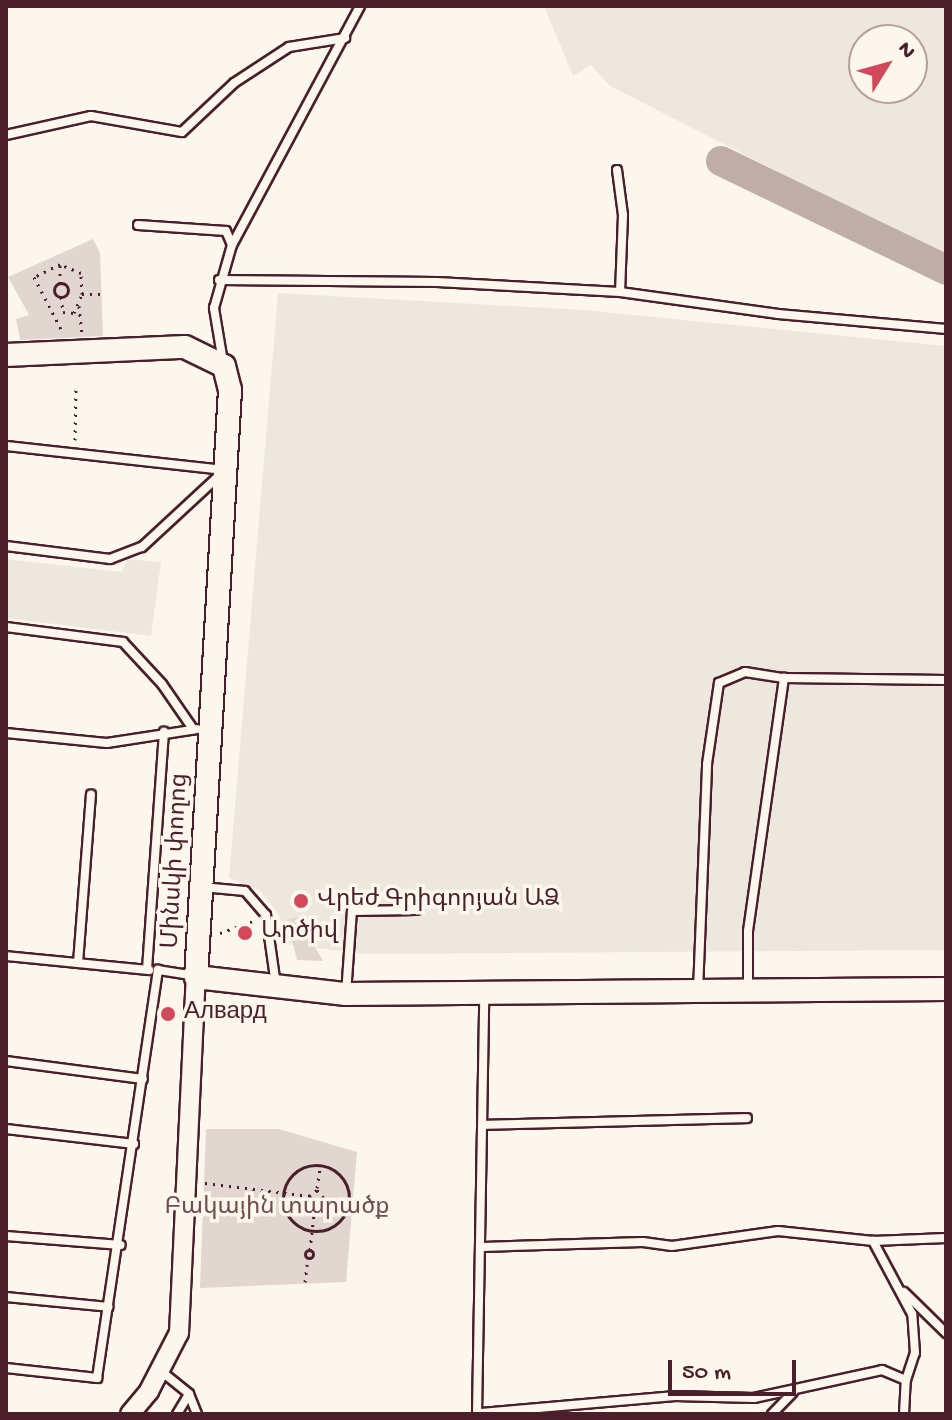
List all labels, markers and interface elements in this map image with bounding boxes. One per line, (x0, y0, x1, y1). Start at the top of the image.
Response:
north arrow (848, 24, 928, 104)
text: N (891, 37, 920, 64)
street label: Մինսկի փողոց (158, 772, 196, 950)
place label: Վրեժ Գրիգորյան ԱՁ (317, 887, 560, 915)
marker: Վրեժ Գրիգորյան ԱՁ (292, 892, 310, 910)
place label: Արծիվ (261, 919, 338, 947)
marker: Արծիվ (236, 924, 254, 942)
place label: Алвард (184, 1000, 267, 1028)
marker: Алвард (159, 1005, 177, 1023)
park label: Բակային տարածք (164, 1195, 390, 1223)
scale bar (672, 1344, 800, 1394)
text: 50 m (682, 1359, 731, 1388)

